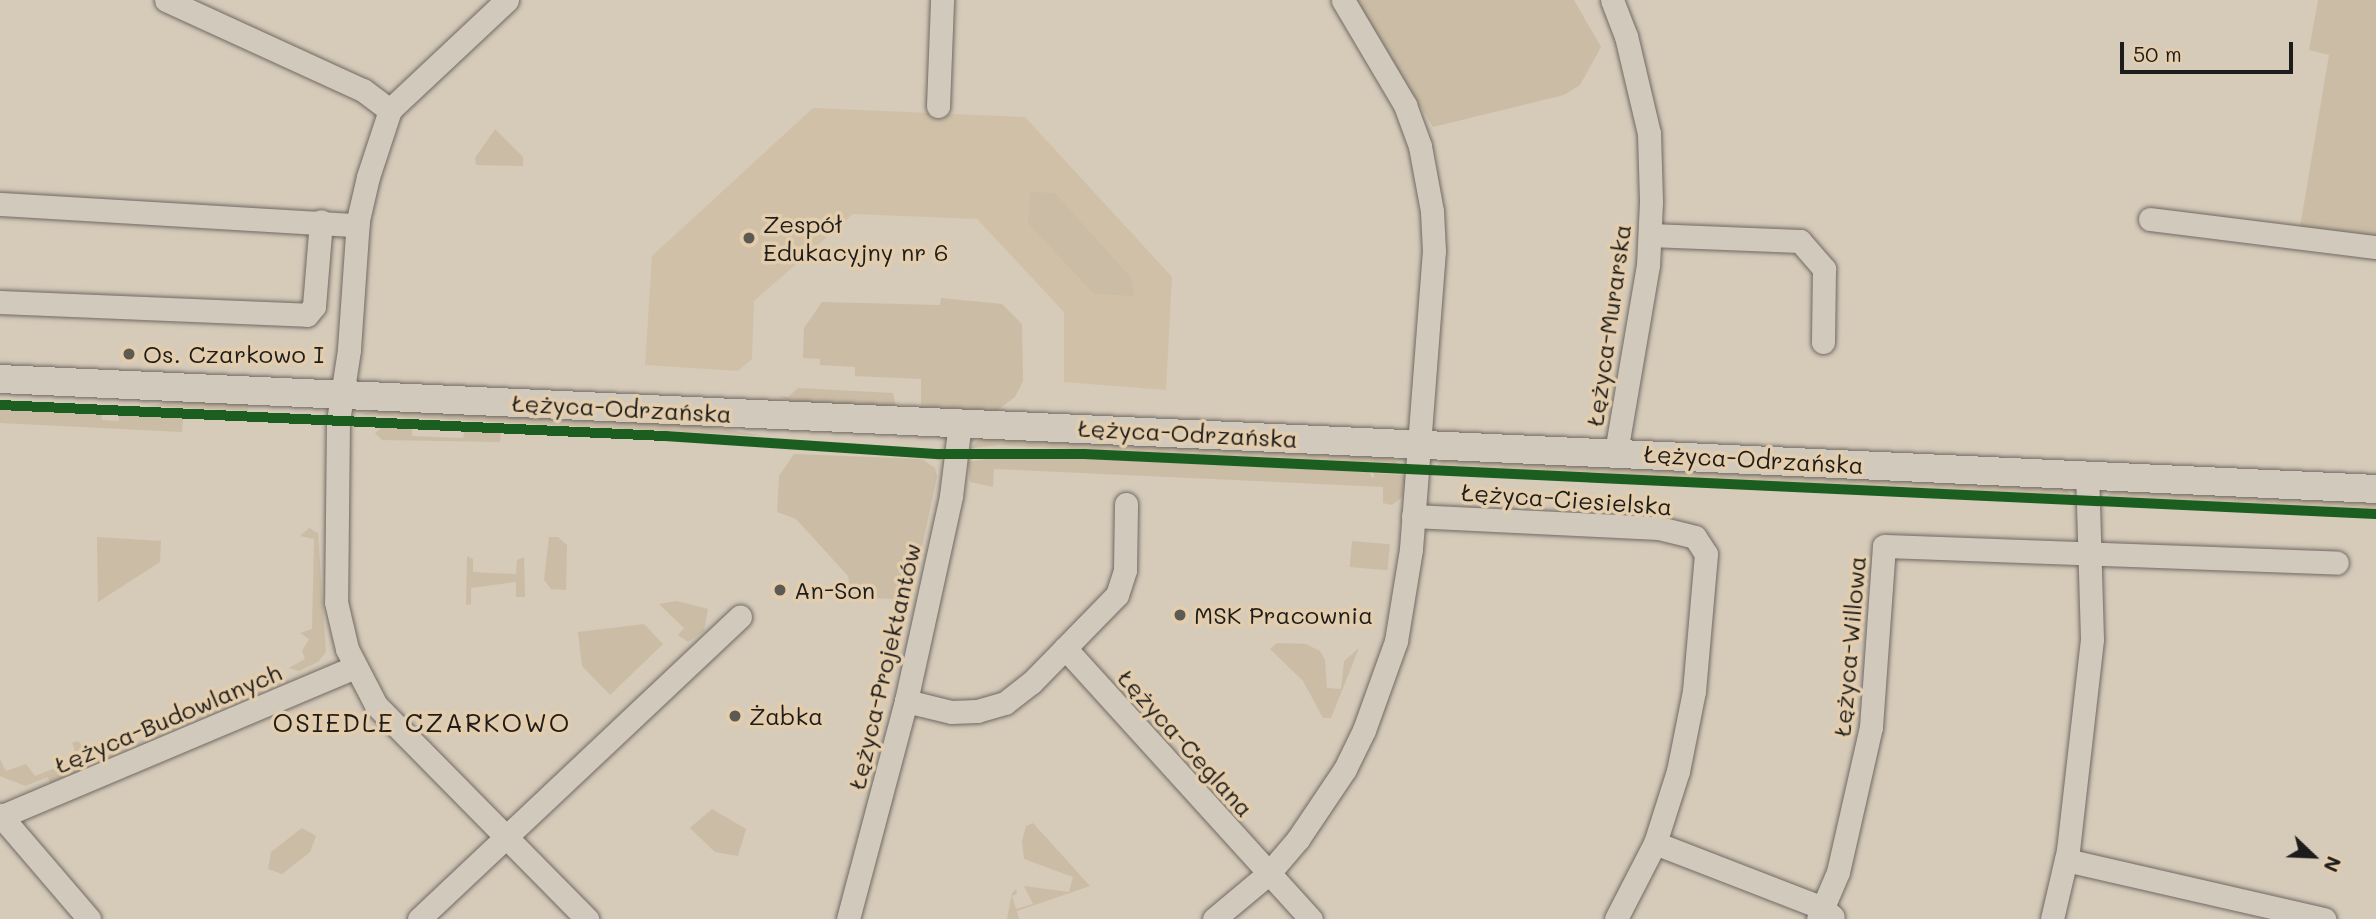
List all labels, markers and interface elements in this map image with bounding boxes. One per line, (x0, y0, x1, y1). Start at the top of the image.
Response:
scale bar (2124, 28, 2297, 72)
text: 50 m (2133, 40, 2182, 67)
place label: Zespół Edukacyjny nr 6 (763, 210, 949, 266)
street label: Łężyca-Murarska (1580, 222, 1636, 428)
marker: Zespół Edukacyjny nr 6 (741, 230, 757, 246)
place label: Os. Czarkowo I (143, 340, 324, 368)
marker: Os. Czarkowo I (121, 346, 137, 362)
street label: Łężyca-Odrzańska (512, 388, 732, 428)
street label: Łężyca-Odrzańska (1078, 413, 1298, 453)
street label: Łężyca-Odrzańska (1644, 439, 1864, 479)
street label: Łężyca-Ciesielska (1461, 477, 1673, 521)
street label: Łężyca-Projektantów (842, 540, 926, 792)
street label: Łężyca-Willowa (1827, 555, 1871, 737)
place label: An-Son (794, 576, 875, 604)
marker: An-Son (772, 582, 788, 598)
place label: MSK Pracownia (1194, 601, 1373, 629)
marker: MSK Pracownia (1172, 607, 1188, 623)
street label: Łężyca-Budowlanych (50, 657, 286, 779)
street label: Łężyca-Ceglana (1113, 664, 1259, 822)
place label: Żabka (749, 702, 823, 730)
district label: OSIEDLE CZARKOWO (275, 707, 569, 739)
marker: Żabka (727, 708, 743, 724)
north arrow (2278, 821, 2348, 891)
text: N (2318, 853, 2347, 876)

